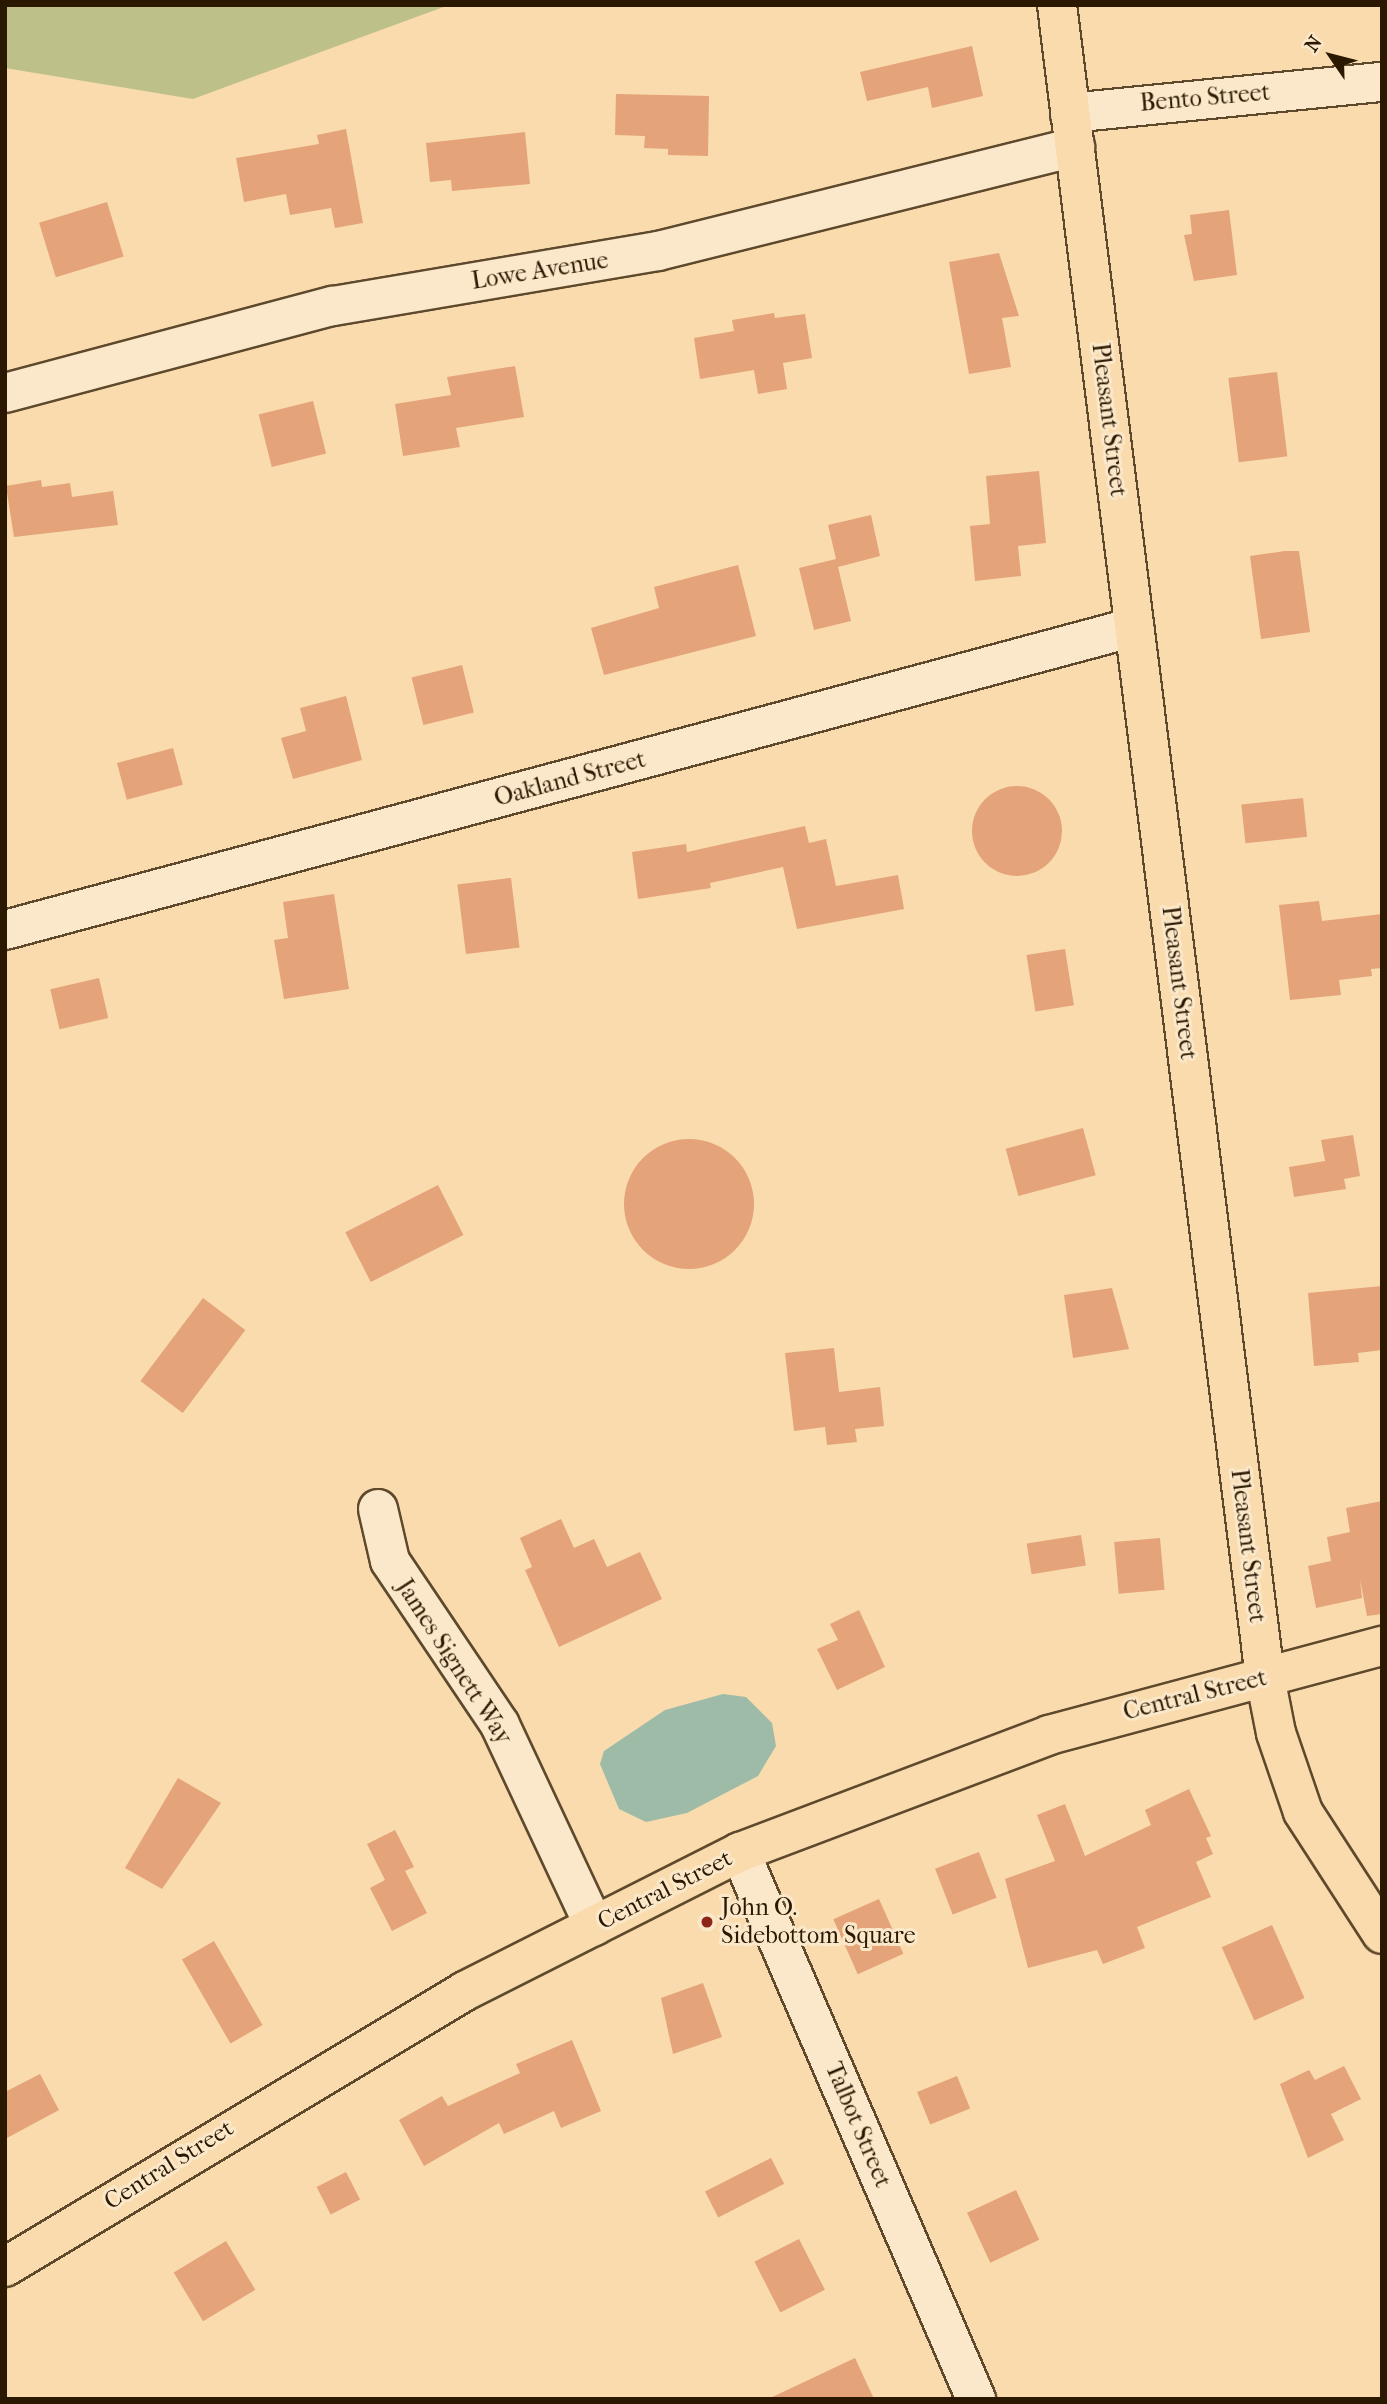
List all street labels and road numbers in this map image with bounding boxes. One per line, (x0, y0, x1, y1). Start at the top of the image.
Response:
street label: Bento Street (1139, 78, 1271, 118)
street label: Lowe Avenue (470, 246, 610, 296)
street label: Pleasant Street (1085, 341, 1133, 499)
street label: Oakland Street (491, 745, 649, 813)
street label: Pleasant Street (1155, 904, 1203, 1062)
street label: Pleasant Street (1224, 1467, 1272, 1625)
street label: James Signett Way (390, 1574, 518, 1750)
street label: Central Street (1120, 1663, 1270, 1727)
street label: Central Street (593, 1844, 737, 1936)
street label: Talbot Street (819, 2058, 897, 2192)
street label: Central Street (99, 2114, 239, 2216)

